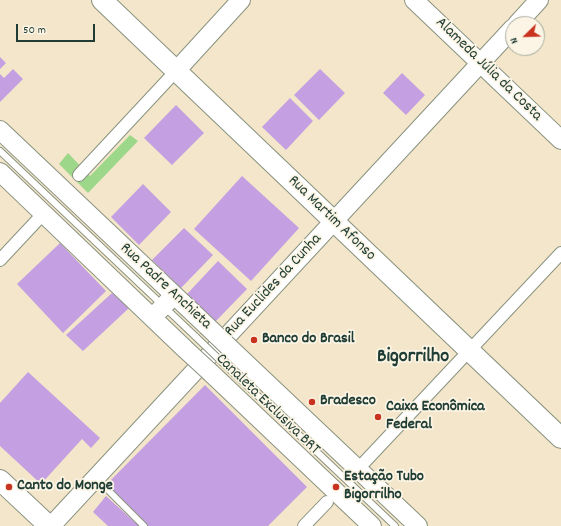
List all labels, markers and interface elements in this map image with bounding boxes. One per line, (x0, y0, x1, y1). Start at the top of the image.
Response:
street label: Alameda Júlia da Costa (431, 14, 545, 126)
scale bar (18, 16, 97, 42)
north arrow (505, 16, 545, 56)
text: 50 m (23, 22, 46, 39)
text: N (506, 35, 523, 46)
street label: Rua Martim Afonso (283, 172, 379, 266)
street label: Rua Euclides da Cunha (221, 231, 327, 341)
street label: Rua Padre Anchieta (115, 240, 215, 334)
place label: Banco do Brasil (262, 330, 354, 350)
marker: Banco do Brasil (249, 335, 259, 345)
district label: Bigorrilho (377, 346, 449, 370)
street label: Canaleta Exclusiva BRT (211, 350, 323, 460)
place label: Bradesco (320, 392, 376, 412)
marker: Bradesco (307, 397, 317, 407)
place label: Caixa Econômica Federal (386, 398, 485, 436)
marker: Caixa Econômica Federal (373, 412, 383, 422)
place label: Estação Tubo Bigorrilho (344, 468, 424, 506)
place label: Canto do Monge (17, 477, 113, 497)
marker: Canto do Monge (4, 482, 14, 492)
marker: Estação Tubo Bigorrilho (331, 482, 341, 492)

